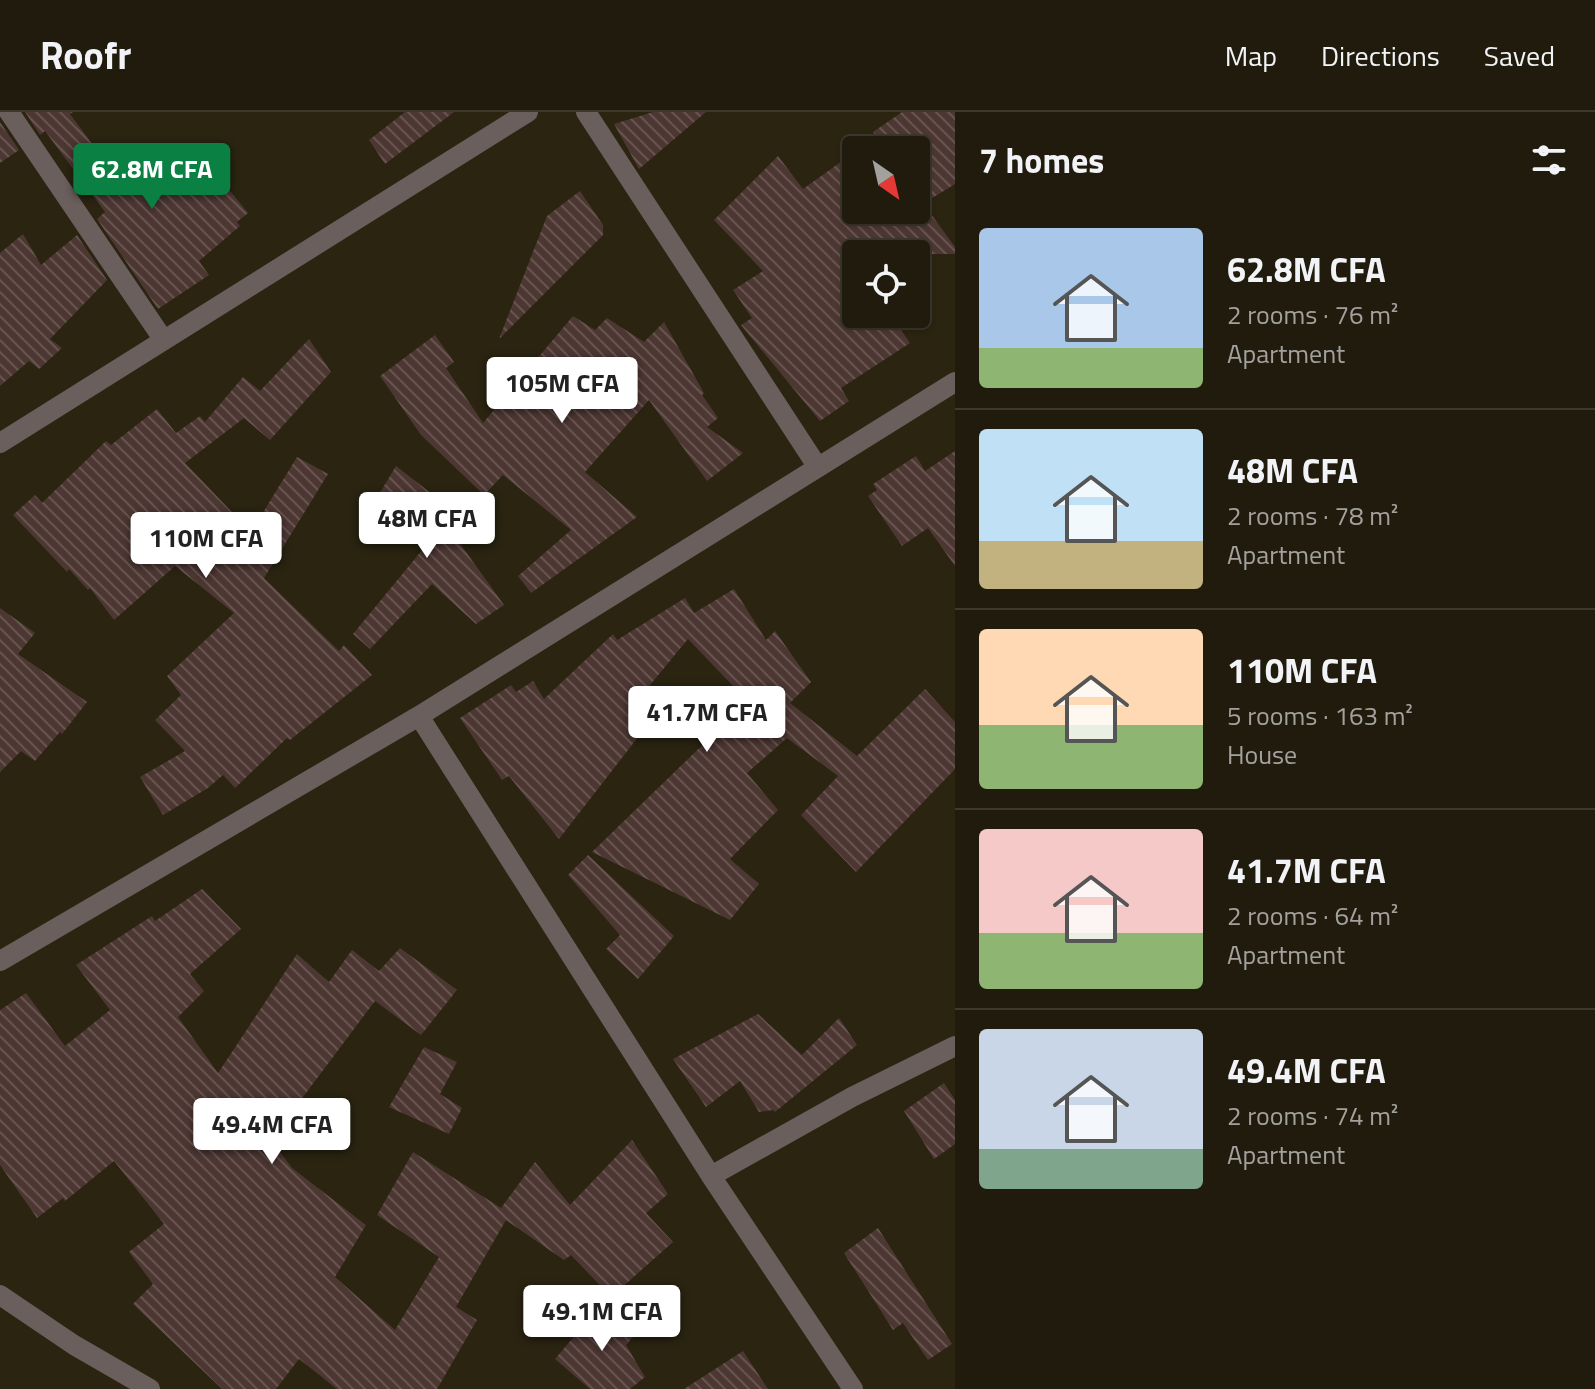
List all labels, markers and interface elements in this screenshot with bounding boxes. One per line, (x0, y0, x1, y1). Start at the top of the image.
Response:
text: Roofr (40, 26, 131, 84)
text: Map (1225, 34, 1277, 77)
text: Directions (1321, 34, 1440, 77)
text: Saved (1484, 34, 1555, 77)
text: 7 homes (979, 134, 1104, 186)
north arrow (842, 136, 930, 224)
map controls (842, 136, 930, 328)
icon: filters (1527, 138, 1571, 182)
pin: 62.8M CFA (60, 143, 244, 211)
text: 62.8M CFA (91, 149, 213, 188)
button: locate (842, 240, 930, 328)
text: 62.8M CFA (1227, 243, 1386, 295)
icon: home (1043, 260, 1139, 356)
text: 2 rooms · 76 m² (1227, 295, 1398, 334)
text: Apartment (1227, 334, 1345, 373)
pin: 105M CFA (479, 357, 645, 425)
text: 105M CFA (505, 363, 619, 402)
text: 48M CFA (1227, 444, 1358, 496)
icon: home (1043, 461, 1139, 557)
pin: 48M CFA (353, 492, 501, 560)
text: 2 rooms · 78 m² (1227, 496, 1398, 535)
text: 48M CFA (377, 498, 477, 537)
pin: 110M CFA (123, 512, 289, 580)
text: 110M CFA (149, 518, 263, 557)
text: Apartment (1227, 535, 1345, 574)
text: 110M CFA (1227, 644, 1377, 696)
icon: home (1043, 661, 1139, 757)
pin: 41.7M CFA (615, 686, 799, 754)
text: 41.7M CFA (646, 692, 768, 731)
text: 5 rooms · 163 m² (1227, 696, 1413, 735)
text: House (1227, 735, 1297, 774)
text: 41.7M CFA (1227, 844, 1386, 896)
icon: home (1043, 861, 1139, 957)
text: 2 rooms · 64 m² (1227, 896, 1398, 935)
text: Apartment (1227, 935, 1345, 974)
text: 49.4M CFA (1227, 1044, 1386, 1096)
icon: home (1043, 1061, 1139, 1157)
text: 2 rooms · 74 m² (1227, 1096, 1398, 1135)
pin: 49.4M CFA (180, 1098, 364, 1166)
text: 49.4M CFA (211, 1104, 333, 1143)
text: Apartment (1227, 1135, 1345, 1174)
pin: 49.1M CFA (510, 1285, 694, 1353)
text: 49.1M CFA (541, 1291, 663, 1330)

